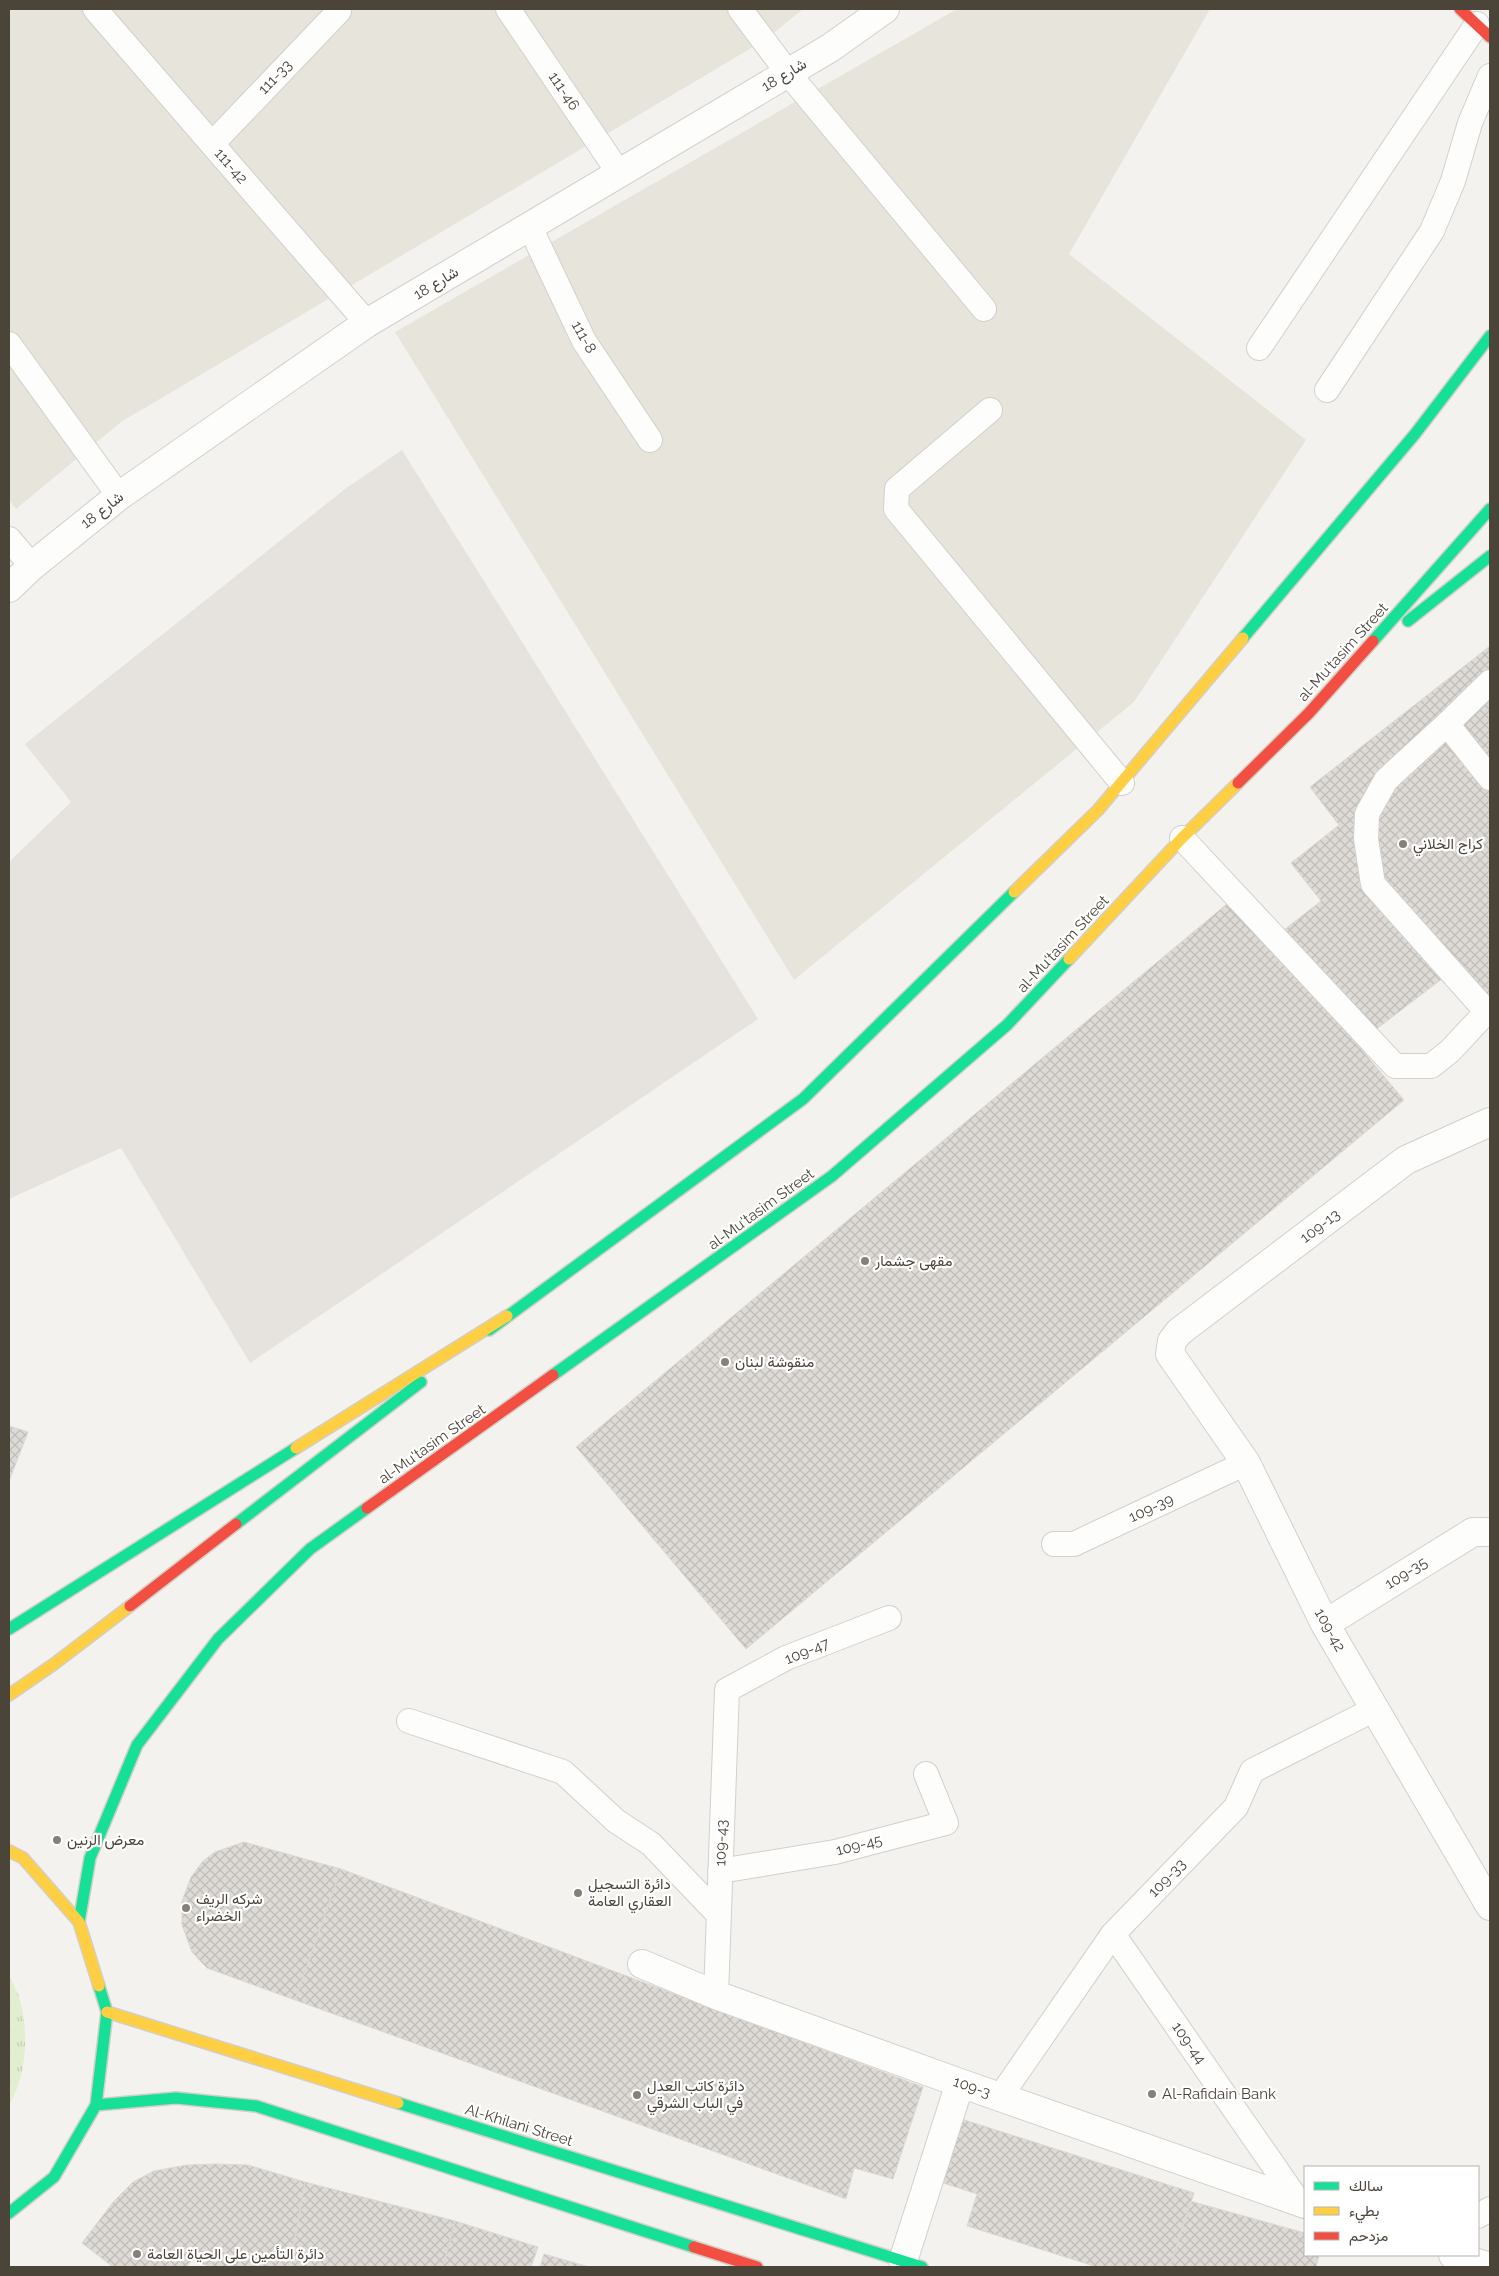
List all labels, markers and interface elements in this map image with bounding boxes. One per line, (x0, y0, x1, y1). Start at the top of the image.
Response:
street label: شارع 18 (758, 54, 811, 97)
street label: 111-33 (254, 56, 296, 98)
street label: 111-46 (545, 68, 583, 114)
street label: 111-42 (211, 144, 251, 188)
street label: شارع 18 (410, 262, 463, 305)
street label: 111-8 (568, 318, 600, 356)
street label: شارع 18 (77, 488, 128, 534)
street label: al-Mu'tasim Street (1294, 599, 1392, 705)
place label: كراج الخلاني (1413, 835, 1483, 857)
marker: كراج الخلاني (1397, 838, 1409, 850)
street label: al-Mu'tasim Street (1013, 892, 1113, 996)
street label: al-Mu'tasim Street (705, 1165, 817, 1253)
street label: 109-13 (1297, 1205, 1343, 1247)
place label: مقهى جشمار (874, 1252, 952, 1271)
marker: مقهى جشمار (859, 1255, 871, 1267)
place label: منقوشة لبنان (735, 1353, 814, 1371)
marker: منقوشة لبنان (719, 1356, 731, 1368)
street label: al-Mu'tasim Street (375, 1400, 489, 1488)
street label: 109-39 (1126, 1490, 1176, 1526)
street label: 109-35 (1382, 1553, 1430, 1593)
street label: 109-42 (1311, 1605, 1349, 1655)
street label: 109-47 (782, 1634, 832, 1668)
street label: 109-43 (711, 1819, 731, 1867)
place label: معرض الرنين (67, 1831, 144, 1850)
street label: 109-45 (834, 1831, 884, 1859)
marker: معرض الرنين (51, 1834, 63, 1846)
street label: 109-33 (1144, 1855, 1190, 1901)
place label: دائرة التسجيل العقاري العامة (588, 1875, 671, 1914)
marker: دائرة التسجيل العقاري العامة (572, 1887, 584, 1899)
place label: شركه الريف الخضراء (196, 1890, 263, 1925)
marker: شركه الريف الخضراء (180, 1902, 192, 1914)
street label: 109-44 (1168, 2019, 1210, 2067)
street label: 109-3 (951, 2072, 993, 2102)
place label: دائرة كاتب العدل في الباب الشرقي (647, 2077, 745, 2116)
place label: Al-Rafidain Bank (1162, 2085, 1276, 2103)
marker: Al-Rafidain Bank (1146, 2088, 1158, 2100)
marker: دائرة كاتب العدل في الباب الشرقي (631, 2089, 643, 2101)
street label: Al-Khilani Street (463, 2100, 575, 2150)
legend (1304, 2166, 1479, 2256)
text: سالك (1349, 2177, 1383, 2195)
text: بطيء (1349, 2202, 1379, 2224)
text: مزدحم (1349, 2227, 1388, 2246)
place label: دائرة التأمين على الحياة العامة (147, 2245, 324, 2264)
marker: دائرة التأمين على الحياة العامة (131, 2248, 143, 2260)

